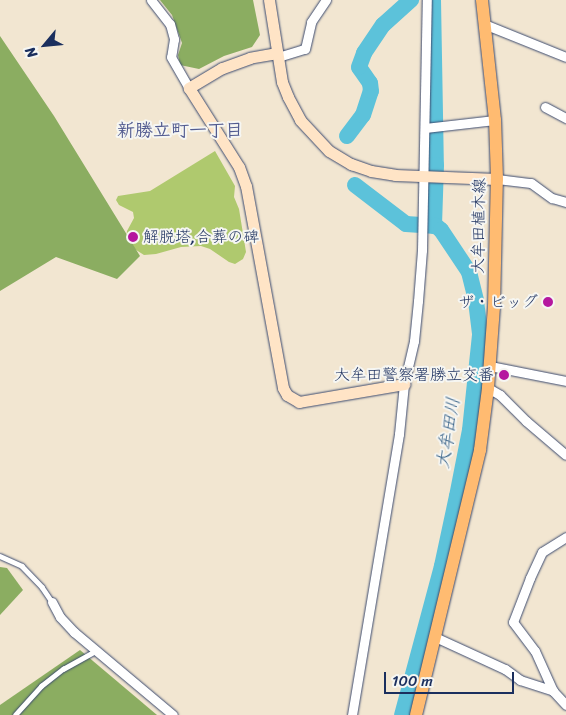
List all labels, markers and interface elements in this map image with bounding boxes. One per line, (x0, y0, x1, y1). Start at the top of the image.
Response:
north arrow (20, 20, 70, 70)
text: N (18, 42, 45, 62)
district label: 新勝立町一丁目 (117, 119, 243, 141)
street label: 大牟田植木線 (469, 178, 489, 274)
place label: 解脱塔,合葬の碑 (143, 227, 259, 247)
marker: 解脱塔,合葬の碑 (127, 231, 139, 243)
place label: ザ・ビッグ (458, 292, 538, 312)
marker: ザ・ビッグ (542, 296, 554, 308)
place label: 大牟田警察署勝立交番 (334, 365, 494, 385)
marker: 大牟田警察署勝立交番 (498, 369, 510, 381)
water label: 大牟田川 (432, 396, 464, 470)
scale bar (386, 662, 516, 694)
text: 100 m (392, 668, 433, 694)

